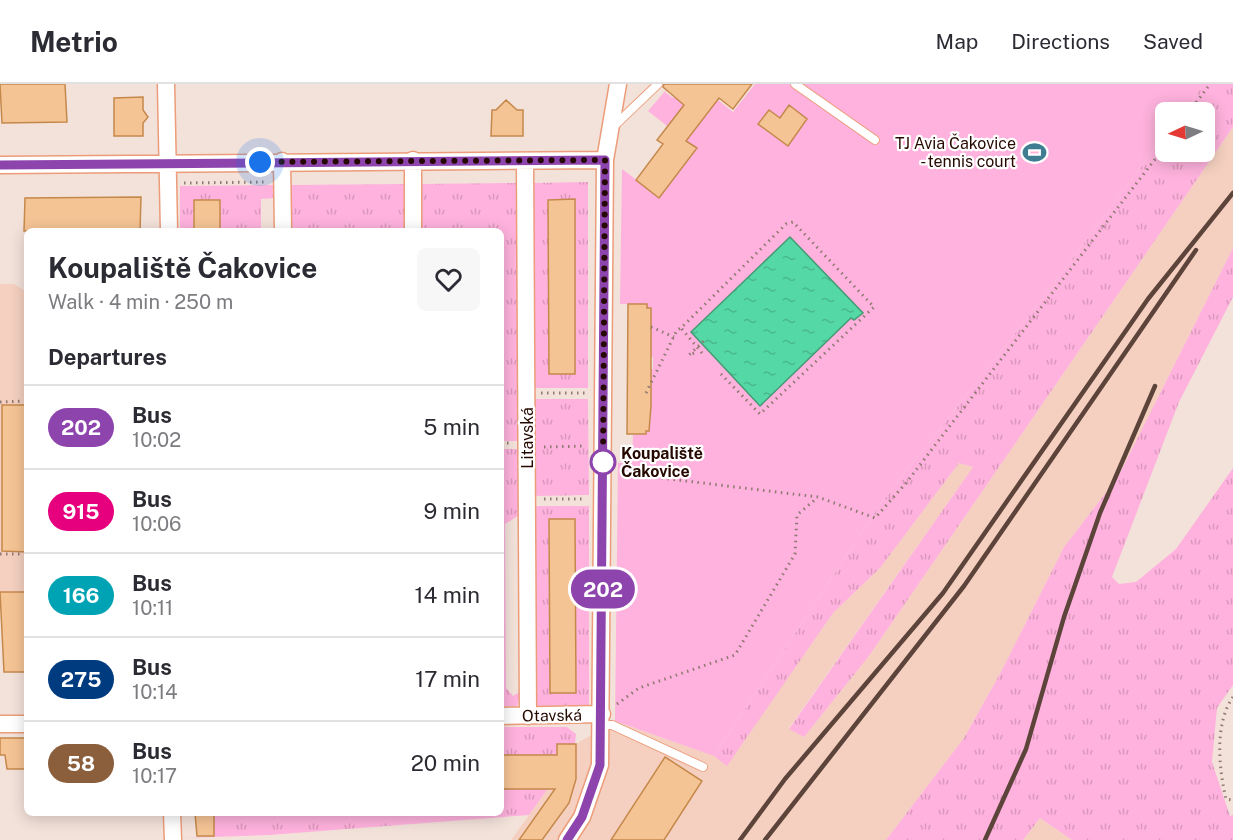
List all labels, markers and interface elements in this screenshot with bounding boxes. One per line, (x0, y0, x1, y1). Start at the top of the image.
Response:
text: Metrio (30, 25, 118, 58)
text: Map (936, 29, 978, 54)
text: Directions (1011, 29, 1110, 54)
text: Saved (1143, 29, 1203, 54)
north arrow (1155, 102, 1215, 162)
map controls (1155, 102, 1215, 162)
place label: TJ Avia Čakovice - tennis court (895, 133, 1016, 171)
sports icon: TJ Avia Čakovice - tennis court (1021, 139, 1047, 165)
your location (245, 147, 275, 177)
button: heart (417, 248, 480, 311)
text: Koupaliště Čakovice (48, 251, 317, 284)
text: Walk · 4 min · 250 m (48, 290, 233, 314)
text: Departures (48, 344, 167, 370)
text: Bus (132, 402, 172, 428)
street label: Litavská (518, 407, 537, 469)
text: 5 min (423, 414, 480, 440)
text: 202 (61, 415, 101, 440)
text: 10:02 (132, 428, 181, 452)
place label: Koupaliště Čakovice (621, 444, 703, 481)
marker: Koupaliště Čakovice (590, 449, 616, 475)
text: Bus (132, 486, 172, 512)
text: 9 min (424, 498, 480, 524)
text: 915 (62, 499, 100, 524)
text: 10:06 (132, 512, 181, 536)
text: Bus (132, 570, 172, 596)
line badge: 202 (568, 570, 638, 608)
text: 202 (583, 577, 623, 602)
text: 14 min (415, 582, 480, 608)
text: 166 (63, 583, 99, 608)
text: 10:11 (132, 596, 173, 620)
text: Bus (132, 654, 172, 680)
text: 17 min (415, 666, 480, 692)
text: 275 (61, 667, 101, 692)
text: 10:14 (132, 680, 178, 704)
street label: Otavská (522, 705, 582, 726)
text: Bus (132, 738, 172, 764)
text: 20 min (411, 750, 480, 776)
text: 58 (67, 751, 95, 776)
text: 10:17 (132, 764, 177, 788)

